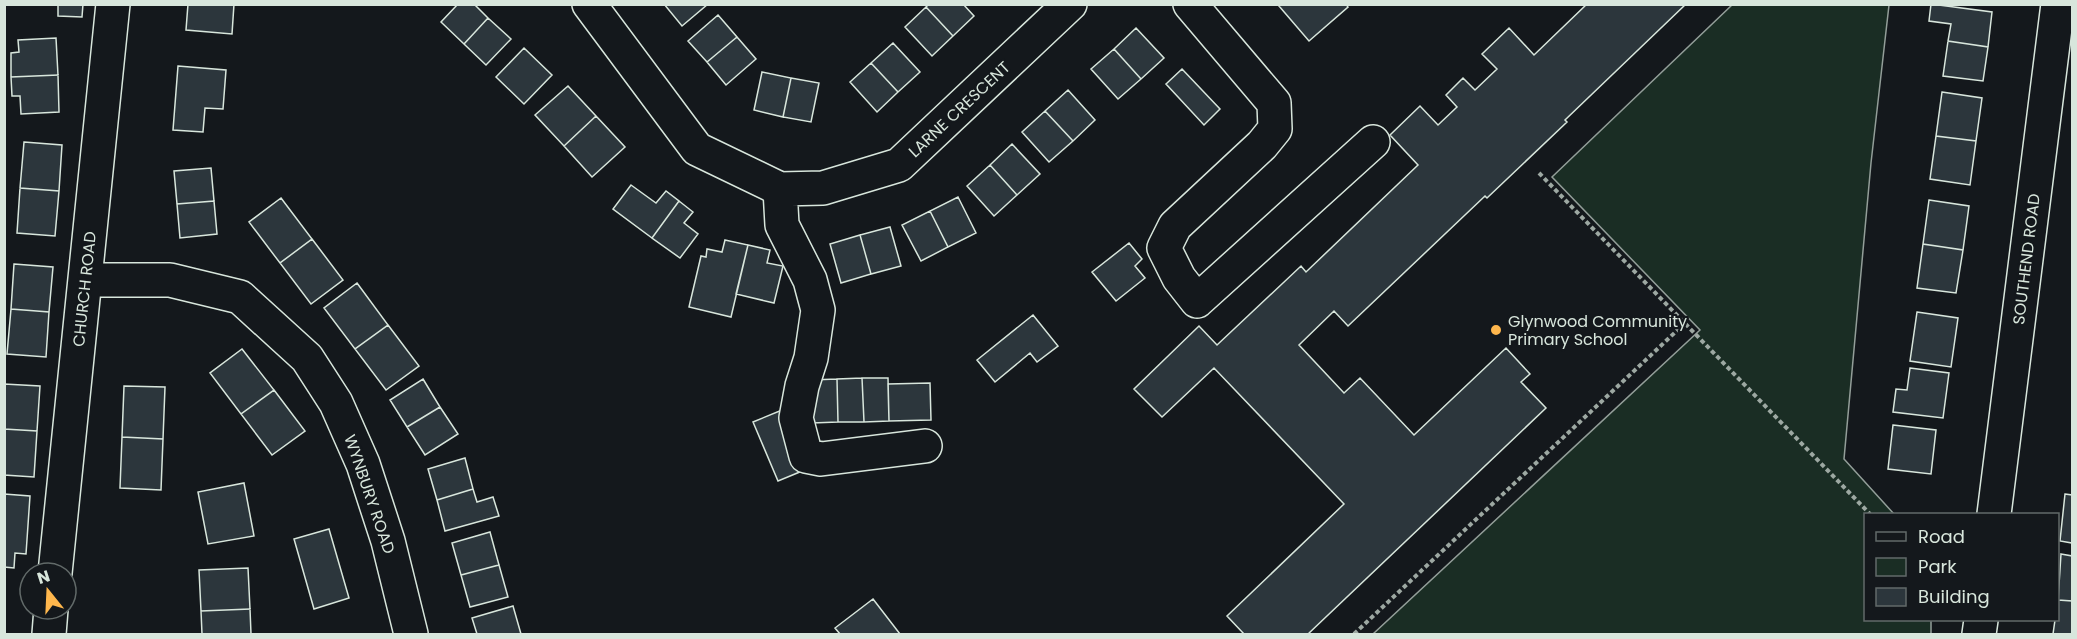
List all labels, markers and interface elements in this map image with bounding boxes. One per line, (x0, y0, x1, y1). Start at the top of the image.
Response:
street label: LARNE CRESCENT (903, 56, 1015, 163)
street label: SOUTHEND ROAD (2007, 192, 2046, 326)
street label: CHURCH ROAD (67, 230, 102, 348)
place label: Glynwood Community Primary School (1508, 310, 1687, 351)
marker: Glynwood Community Primary School (1489, 323, 1503, 337)
street label: WYNBURY ROAD (338, 432, 401, 557)
legend (1864, 513, 2059, 621)
text: Road (1918, 524, 1965, 549)
text: Park (1918, 554, 1957, 579)
north arrow (18, 561, 78, 621)
text: N (34, 564, 53, 590)
text: Building (1918, 584, 1990, 609)

